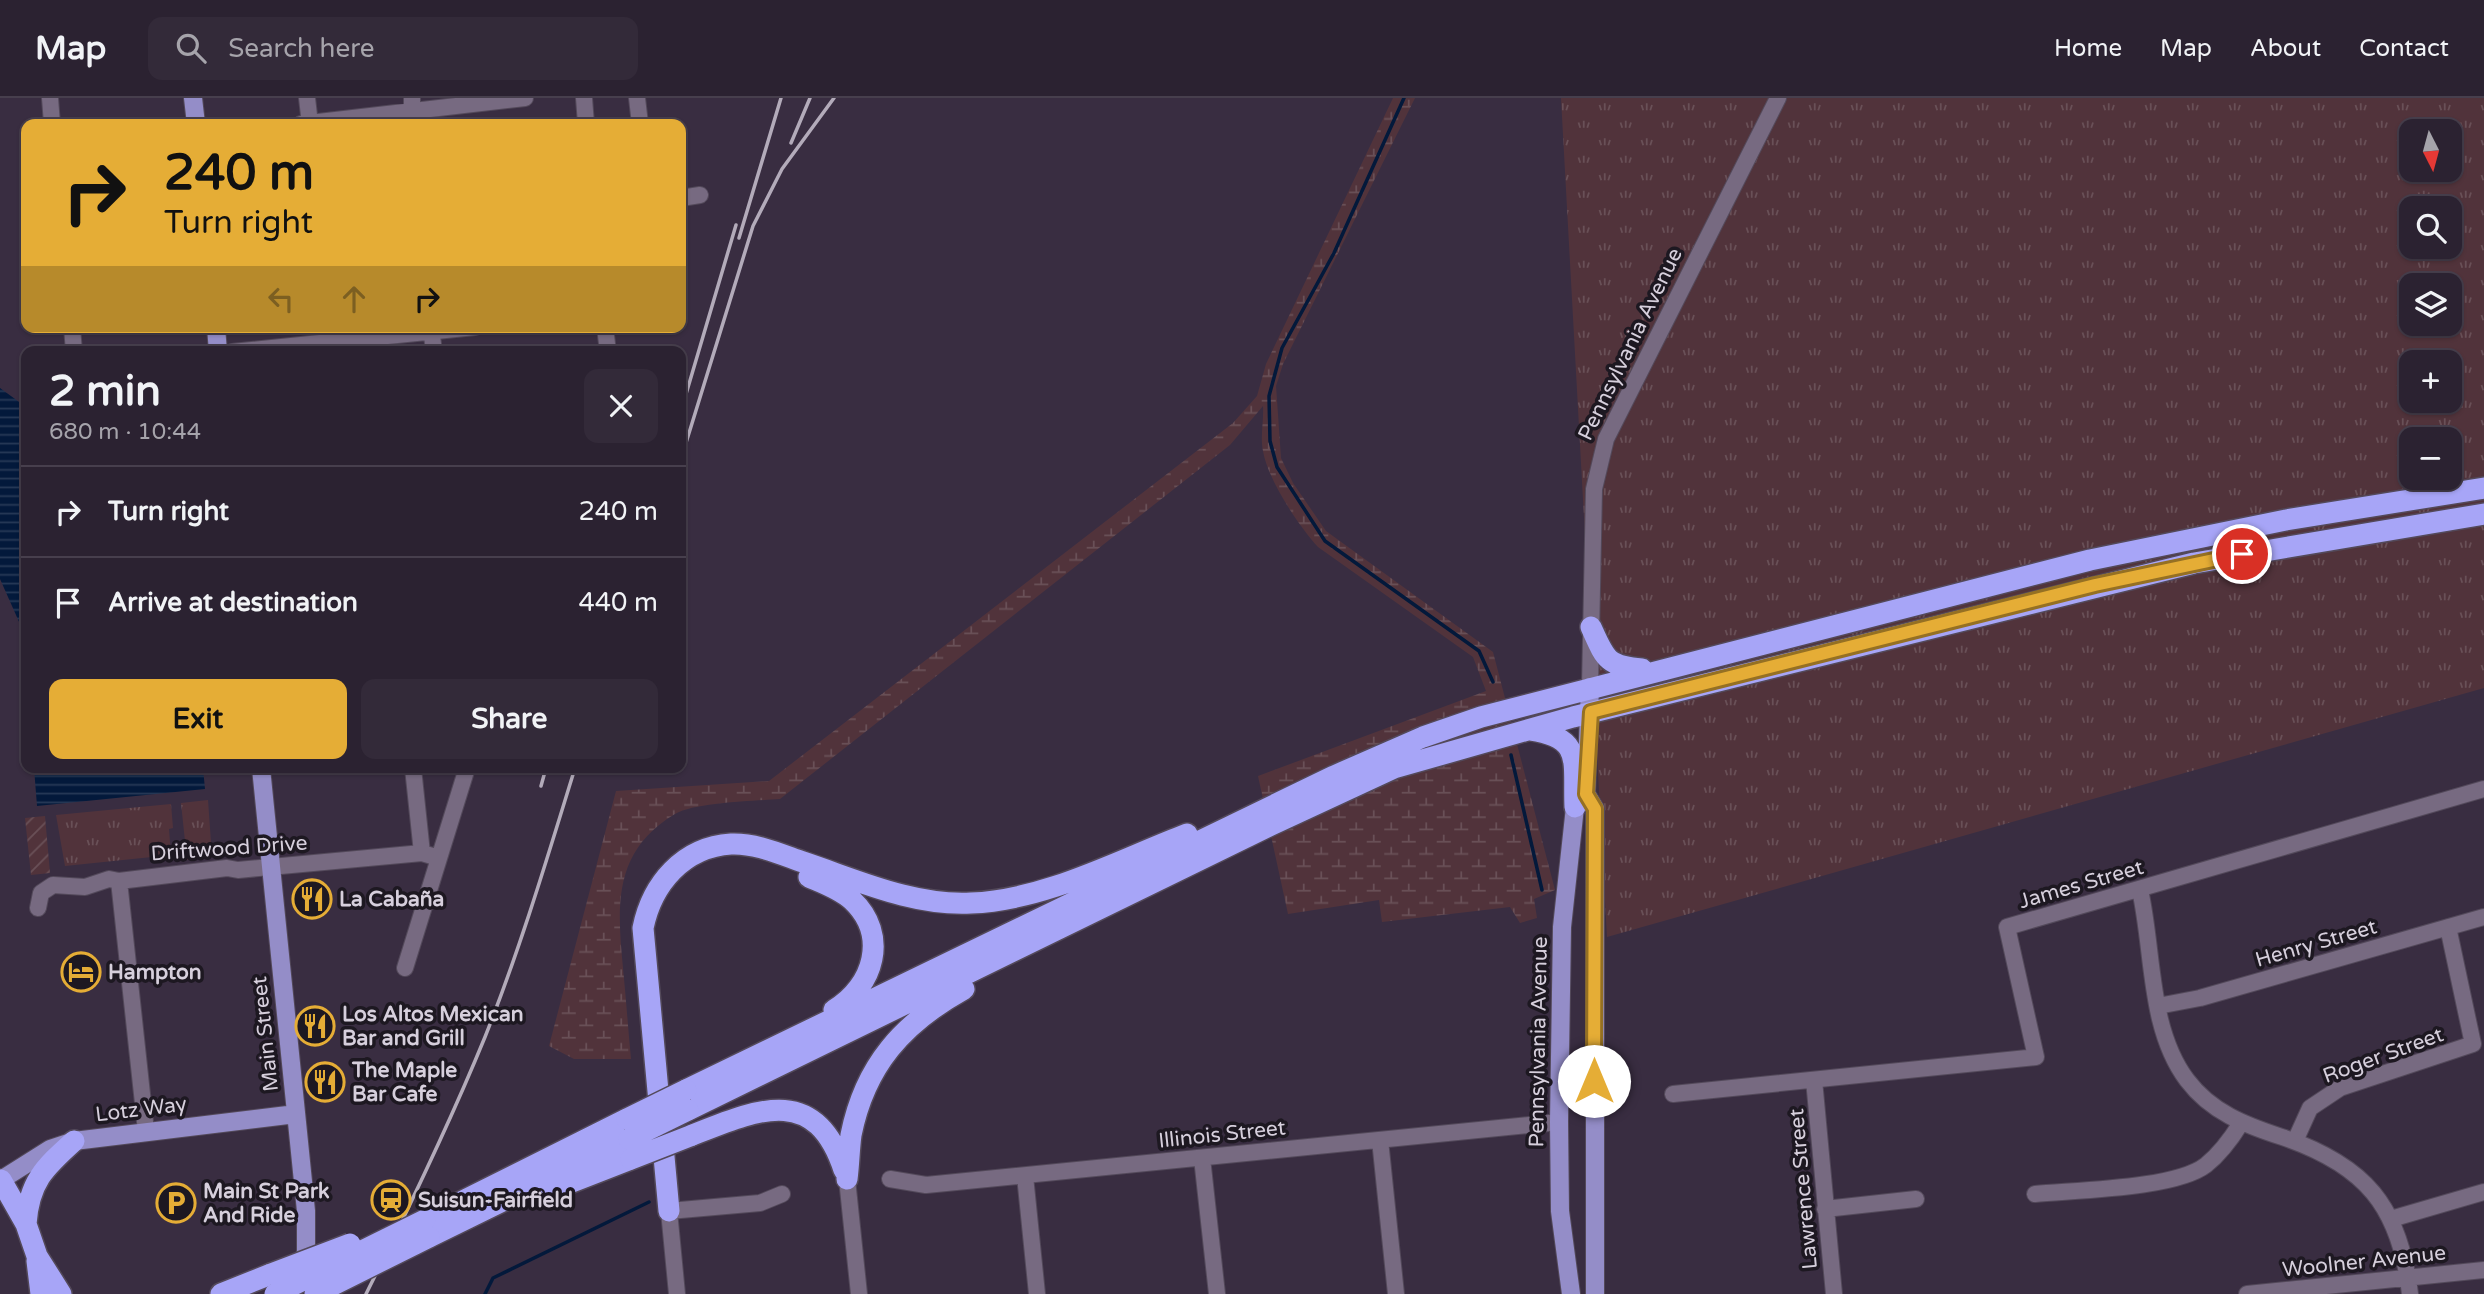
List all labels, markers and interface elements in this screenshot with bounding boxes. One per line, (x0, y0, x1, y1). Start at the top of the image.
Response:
search box (148, 17, 638, 80)
text: Map (35, 29, 106, 68)
icon: search (172, 29, 210, 67)
text: Search here (228, 33, 374, 64)
text: Home (2054, 34, 2122, 63)
text: Map (2160, 34, 2212, 63)
text: About (2250, 34, 2321, 63)
text: Contact (2359, 34, 2449, 63)
north arrow (2399, 119, 2462, 182)
map controls (2399, 119, 2462, 490)
text: 240 m (164, 144, 314, 203)
icon: right (49, 147, 140, 238)
button: search (2399, 196, 2462, 259)
text: Turn right (164, 204, 313, 242)
street label: Pennsylvania Avenue (1573, 244, 1688, 445)
button: layers (2399, 273, 2462, 336)
icon: left (262, 280, 300, 318)
icon: ahead (335, 280, 373, 318)
icon: right (408, 280, 446, 318)
button: + (2399, 350, 2462, 413)
text: 2 min (49, 366, 161, 417)
button: close (584, 369, 658, 443)
text: 680 m · 10:44 (49, 418, 201, 446)
button: − (2399, 427, 2462, 490)
icon: right (49, 493, 87, 531)
text: Turn right (108, 496, 229, 527)
text: 240 m (578, 496, 658, 527)
pin (2212, 524, 2272, 584)
icon: arrive (2223, 535, 2261, 573)
icon: arrive (49, 584, 87, 622)
text: Arrive at destination (108, 587, 358, 618)
text: 440 m (578, 587, 658, 618)
button: Exit (49, 679, 347, 759)
button: Share (361, 679, 658, 759)
street label: Driftwood Drive (150, 831, 308, 866)
street label: James Street (2016, 855, 2146, 914)
restaurant icon: La Cabaña (291, 878, 333, 920)
place label: La Cabaña (339, 887, 444, 912)
street label: Henry Street (2253, 914, 2380, 973)
street label: Pennsylvania Avenue (1524, 936, 1553, 1148)
hotel icon: Hampton (60, 951, 102, 993)
place label: Hampton (108, 960, 202, 985)
street label: Main Street (247, 975, 284, 1093)
place label: Los Altos Mexican Bar and Grill (342, 1002, 523, 1051)
restaurant icon: Los Altos Mexican Bar and Grill (294, 1005, 336, 1047)
street label: Roger Street (2320, 1022, 2447, 1089)
position arrow (1557, 1044, 1631, 1118)
place label: The Maple Bar Cafe (351, 1058, 457, 1107)
restaurant icon: The Maple Bar Cafe (304, 1061, 346, 1103)
street label: Lotz Way (94, 1091, 188, 1128)
street label: Lawrence Street (1784, 1108, 1823, 1270)
street label: Illinois Street (1157, 1115, 1287, 1154)
place label: Main St Park And Ride (203, 1179, 330, 1228)
station icon: Suisun-Fairfield (370, 1179, 412, 1221)
parking icon: Main St Park And Ride (155, 1182, 197, 1224)
place label: Suisun-Fairfield (418, 1188, 573, 1213)
street label: Woolner Avenue (2281, 1240, 2447, 1283)

